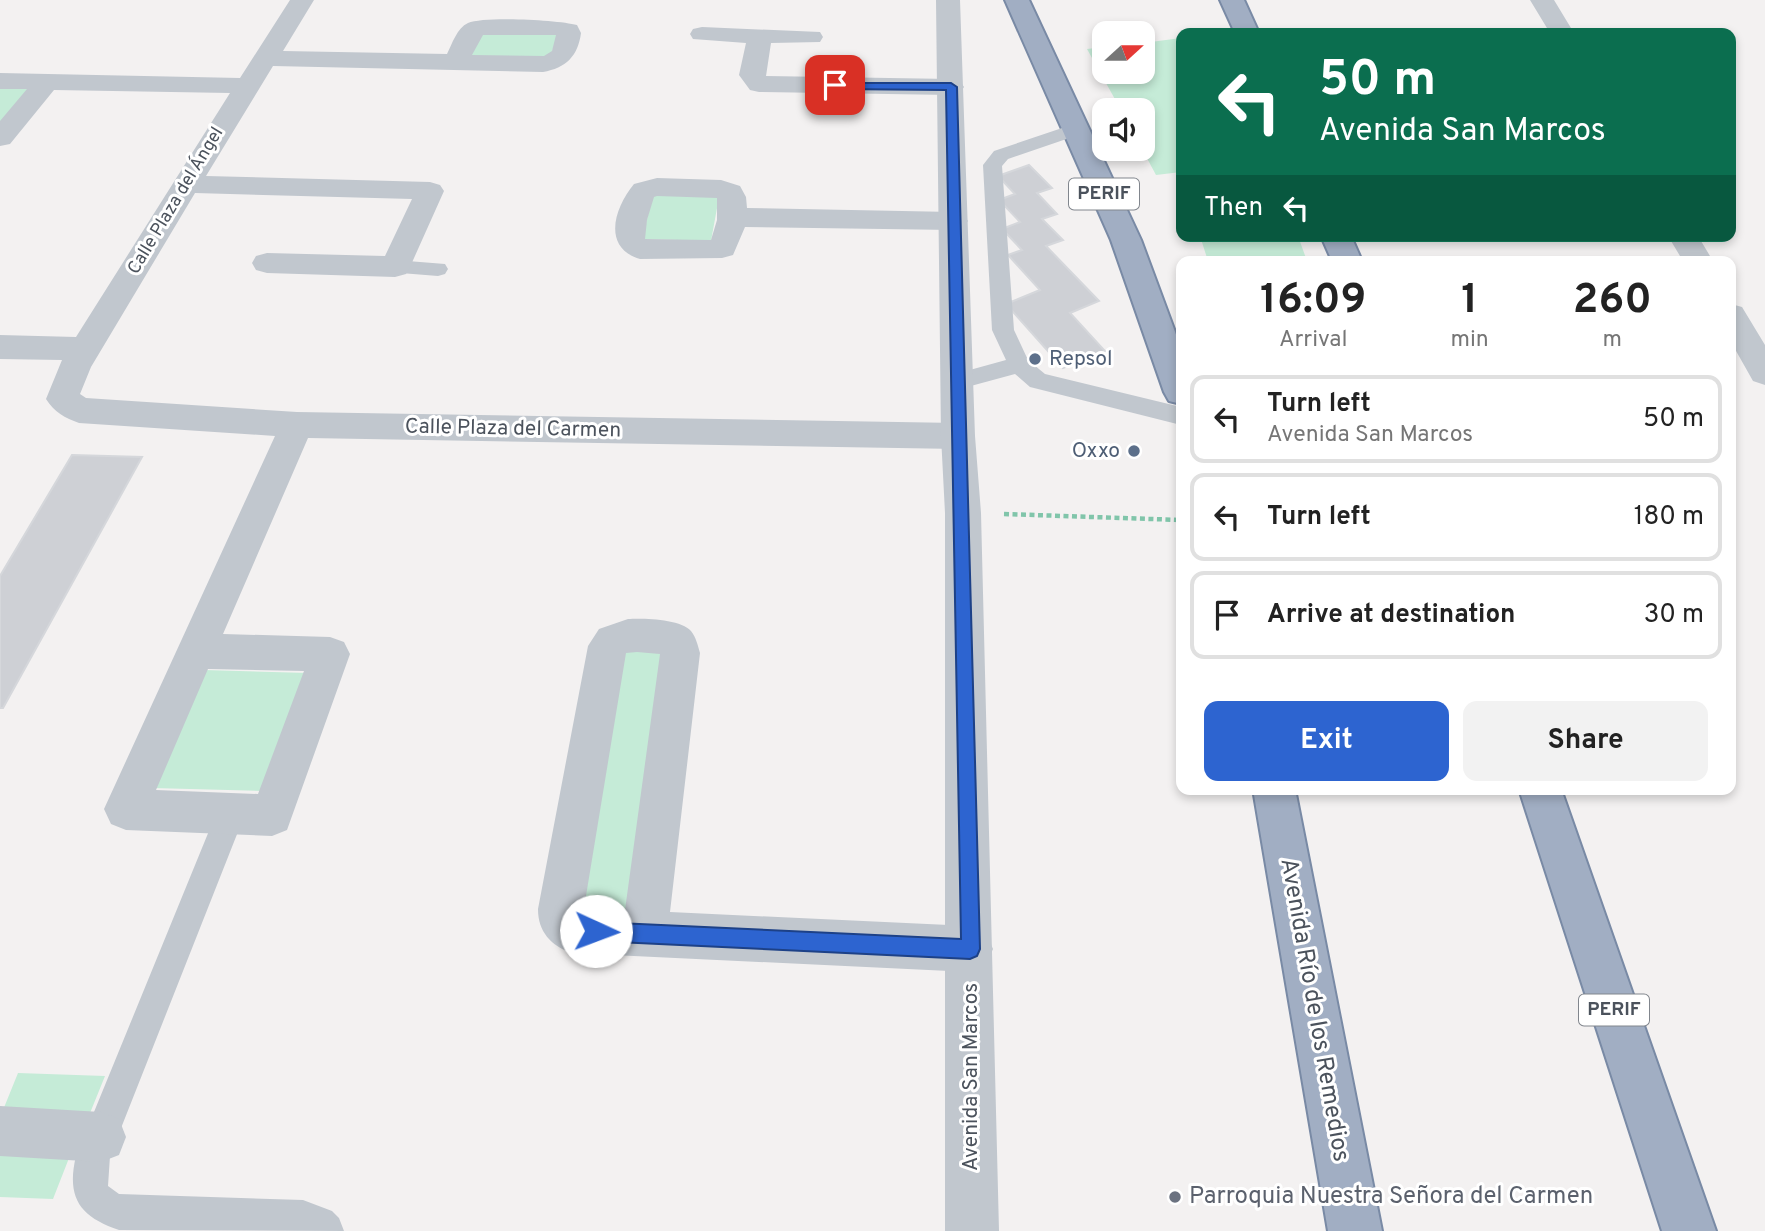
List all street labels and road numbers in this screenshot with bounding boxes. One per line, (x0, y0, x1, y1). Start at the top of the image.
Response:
street label: Calle Plaza del Ángel (121, 122, 229, 279)
road number: PERIF (1069, 178, 1139, 210)
street label: Calle Plaza del Carmen (405, 414, 621, 444)
street label: Avenida Río de los Remedios (1273, 856, 1355, 1164)
street label: Avenida San Marcos (958, 983, 985, 1171)
road number: PERIF (1579, 994, 1649, 1026)

